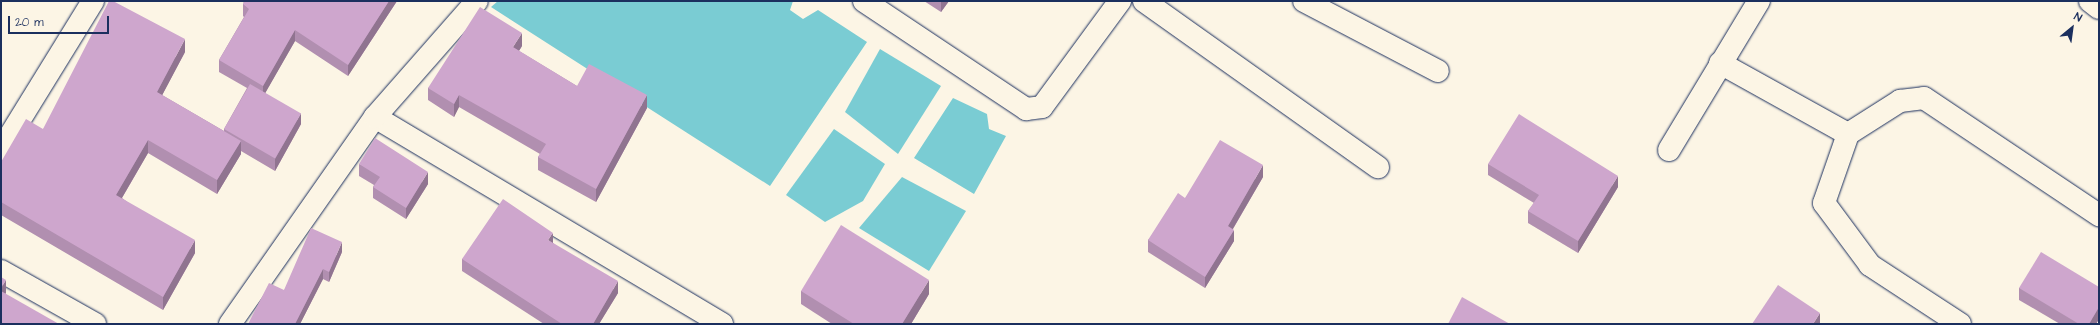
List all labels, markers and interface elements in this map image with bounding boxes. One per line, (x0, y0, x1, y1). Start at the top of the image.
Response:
scale bar (10, 8, 111, 34)
north arrow (2052, 8, 2092, 48)
text: N (2071, 9, 2085, 25)
text: 20 m (15, 14, 44, 31)

